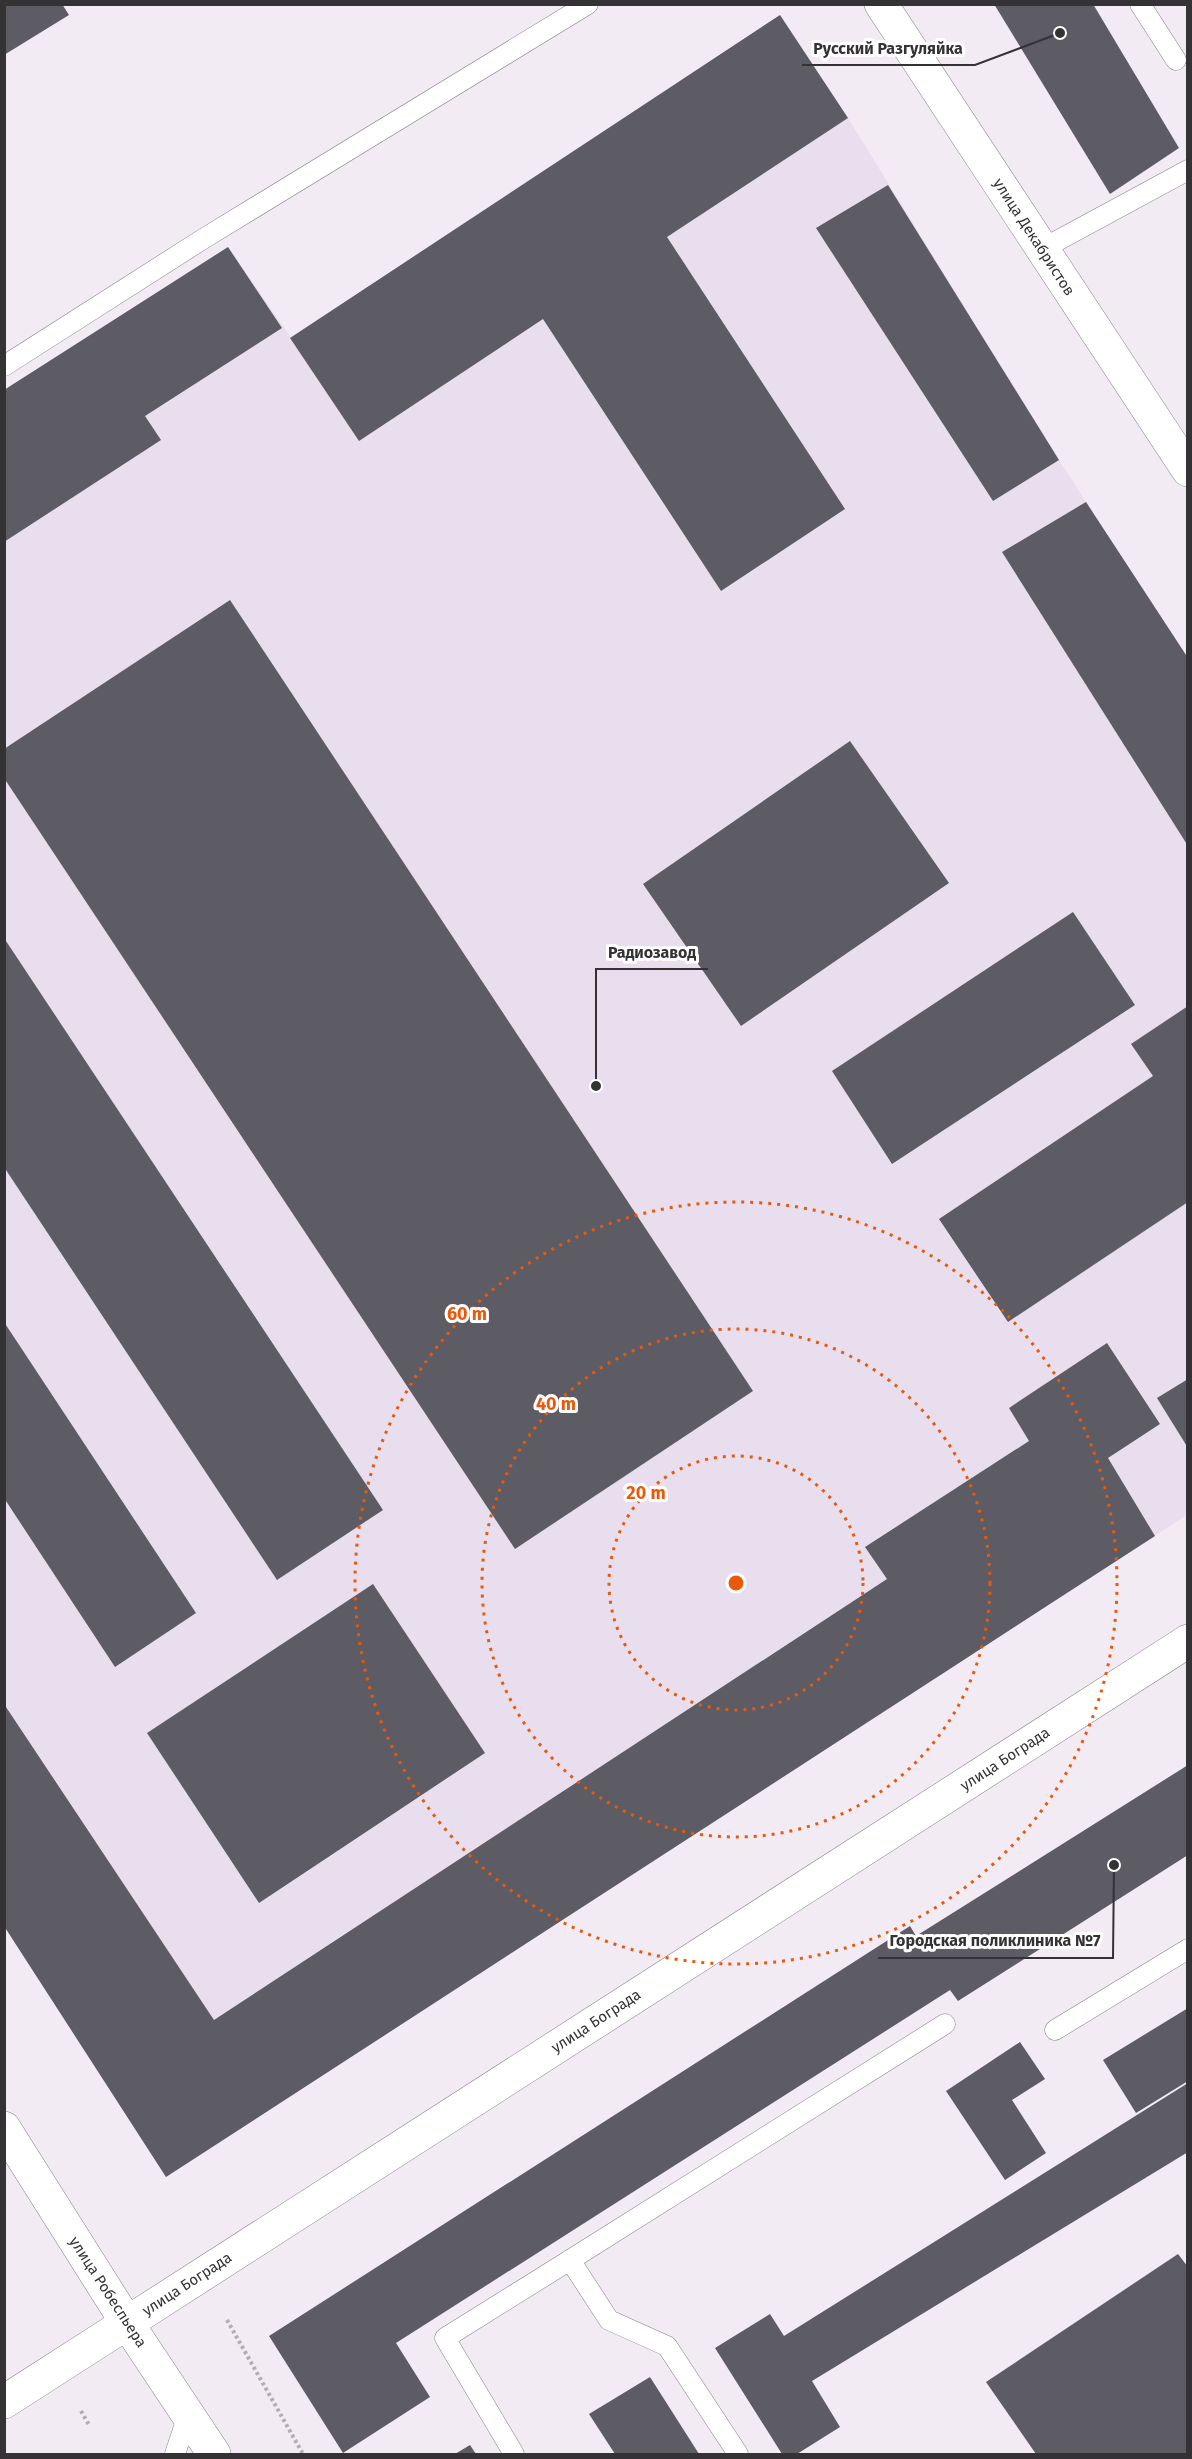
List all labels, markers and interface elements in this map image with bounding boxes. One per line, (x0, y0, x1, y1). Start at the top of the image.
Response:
callout: Русский Разгуляйка (802, 31, 975, 65)
text: Русский Разгуляйка (813, 39, 963, 58)
street label: улица Декабристов (989, 175, 1079, 299)
callout: Радиозавод (596, 935, 708, 969)
text: Радиозавод (608, 943, 696, 962)
text: 60 m (447, 1303, 487, 1325)
text: 40 m (536, 1393, 576, 1415)
text: 20 m (626, 1482, 666, 1504)
centre of rings (726, 1573, 746, 1593)
street label: улица Бограда (957, 1723, 1053, 1795)
callout: Городская поликлиника №7 (878, 1924, 1113, 1958)
text: Городская поликлиника №7 (890, 1931, 1101, 1950)
street label: улица Бограда (548, 1985, 644, 2057)
street label: улица Робеспьера (65, 2233, 151, 2351)
street label: улица Бограда (139, 2248, 235, 2320)

